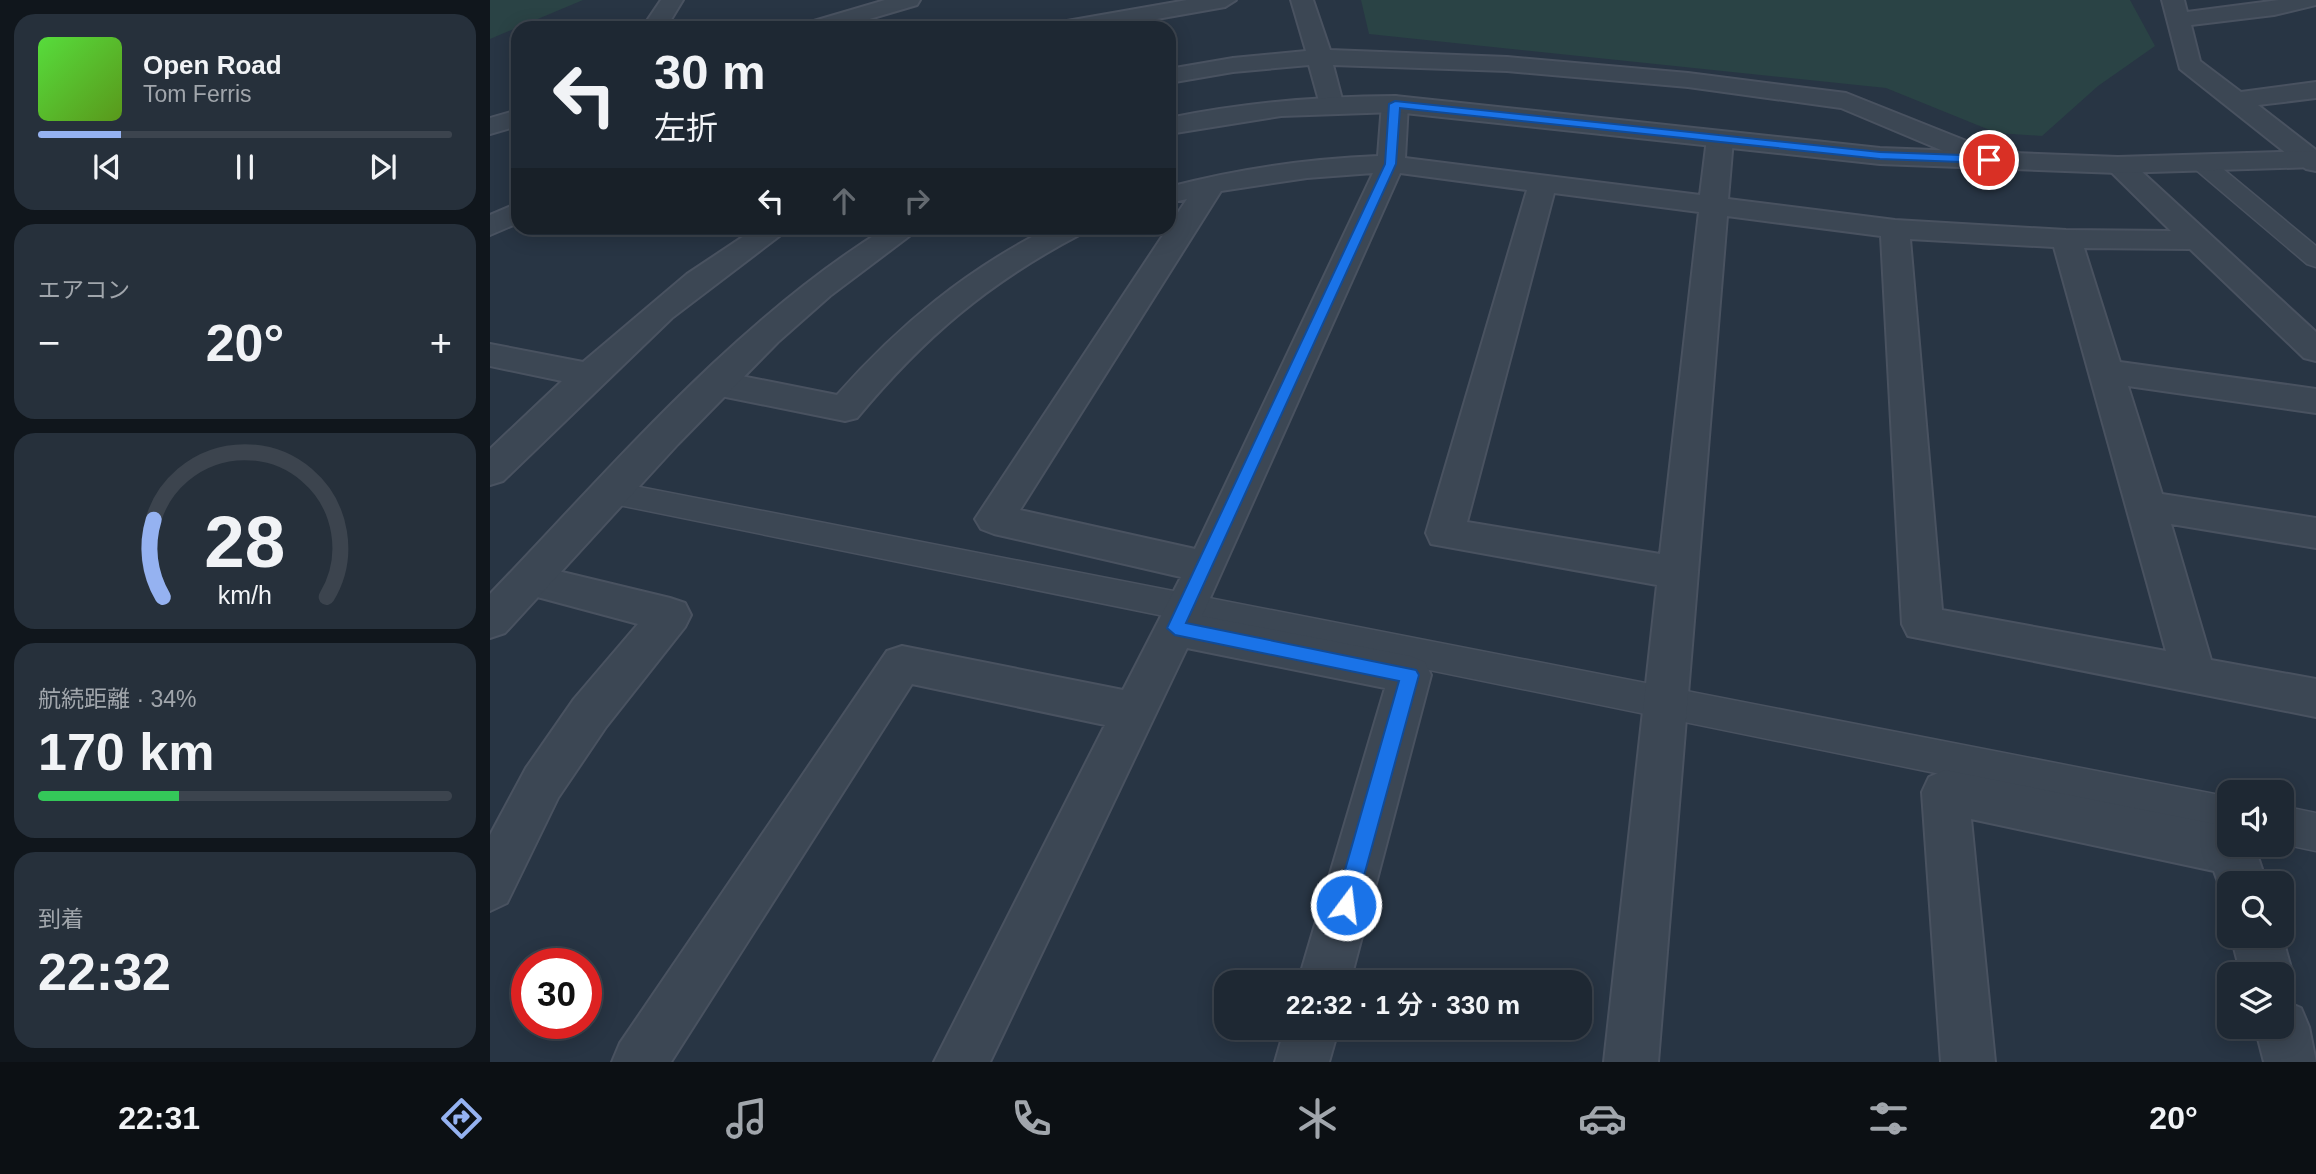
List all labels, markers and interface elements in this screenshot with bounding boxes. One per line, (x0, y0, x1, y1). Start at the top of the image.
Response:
text: 30 m (654, 45, 766, 99)
icon: left (539, 49, 630, 140)
text: Open Road (143, 50, 282, 80)
text: Tom Ferris (143, 81, 252, 107)
text: 左折 (654, 110, 718, 146)
pin (1959, 130, 2019, 190)
icon: arrive (1970, 141, 2008, 179)
icon: previous (88, 148, 126, 186)
icon: pause (226, 148, 264, 186)
icon: next (364, 148, 402, 186)
icon: left (752, 182, 790, 220)
icon: ahead (825, 182, 863, 220)
icon: right (898, 182, 936, 220)
text: エアコン (38, 277, 130, 303)
text: 20° (206, 314, 284, 372)
text: − (38, 322, 60, 364)
text: + (430, 322, 452, 364)
text: 28 (205, 501, 285, 582)
text: km/h (218, 581, 272, 609)
text: 航続距離 · 34% (38, 686, 196, 712)
text: 170 km (38, 723, 214, 781)
map controls (2217, 780, 2294, 1039)
button: sound (2217, 780, 2294, 857)
position arrow (1309, 868, 1383, 942)
button: search (2217, 871, 2294, 948)
text: 到着 (38, 906, 84, 932)
text: 22:32 (38, 943, 171, 1001)
speed limit sign: 30 (511, 948, 602, 1039)
button: layers (2217, 962, 2294, 1039)
text: 22:32 · 1 分 · 330 m (1286, 990, 1520, 1020)
icon: directions (437, 1094, 486, 1143)
icon: music (722, 1094, 771, 1143)
icon: phone (1007, 1094, 1056, 1143)
icon: climate (1293, 1094, 1342, 1143)
icon: car (1578, 1094, 1627, 1143)
icon: filters (1864, 1094, 1913, 1143)
text: 22:31 (118, 1100, 200, 1136)
text: 20° (2149, 1100, 2198, 1136)

